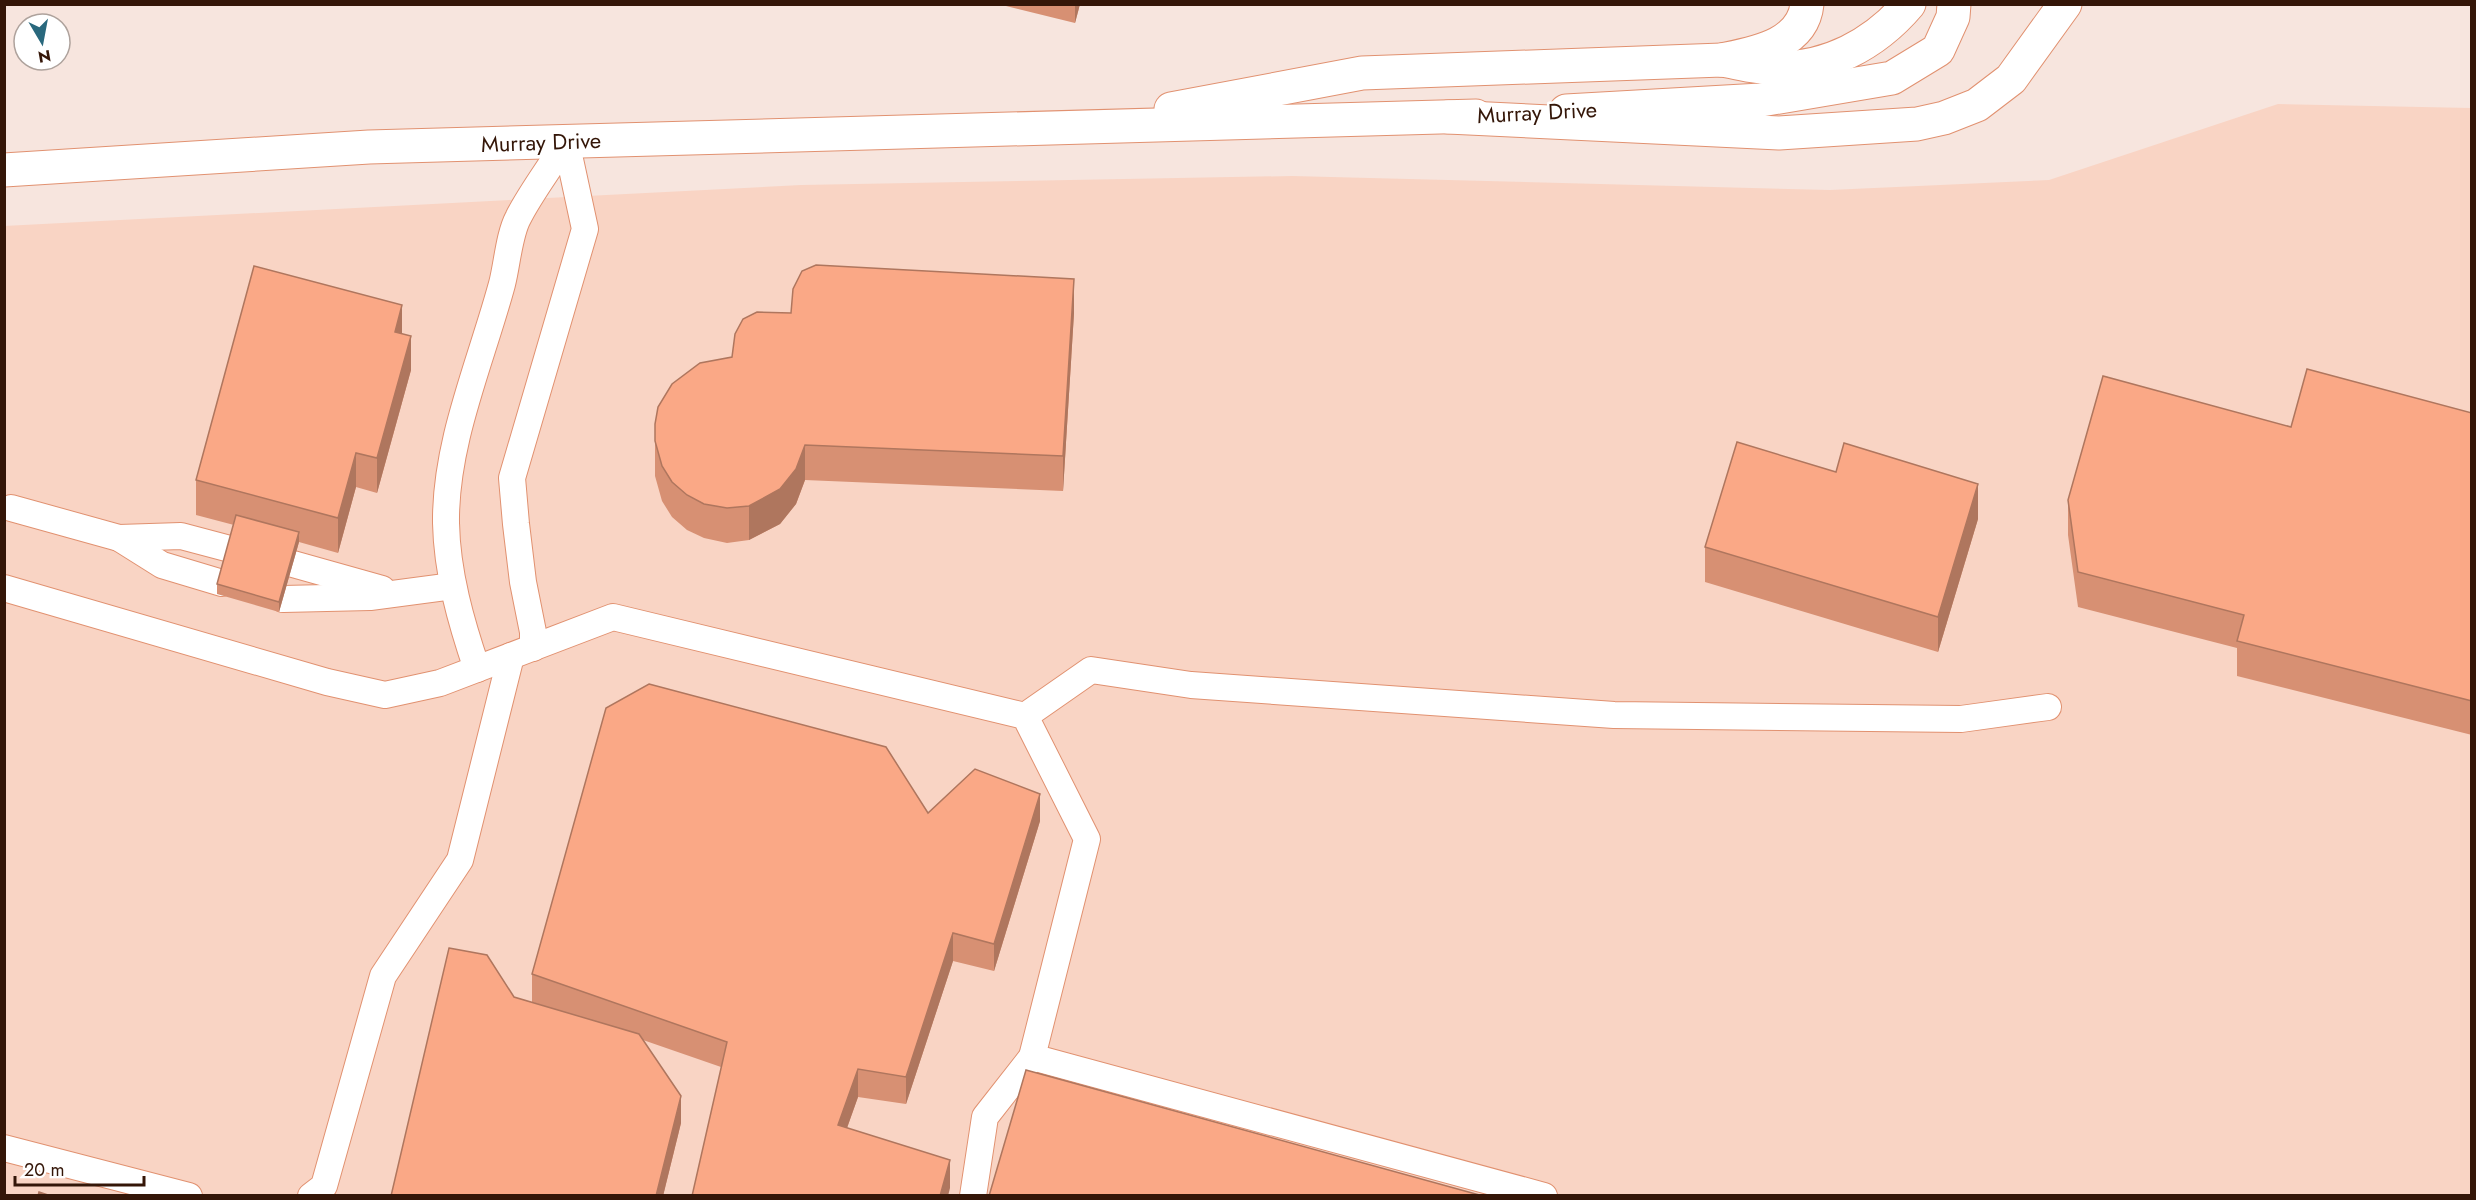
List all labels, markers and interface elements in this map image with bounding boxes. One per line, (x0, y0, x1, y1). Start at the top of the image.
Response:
north arrow (12, 12, 72, 72)
text: N (36, 44, 53, 69)
street label: Murray Drive (1476, 93, 1598, 131)
street label: Murray Drive (480, 124, 602, 160)
scale bar (15, 1149, 144, 1187)
text: 20 m (24, 1157, 64, 1183)

